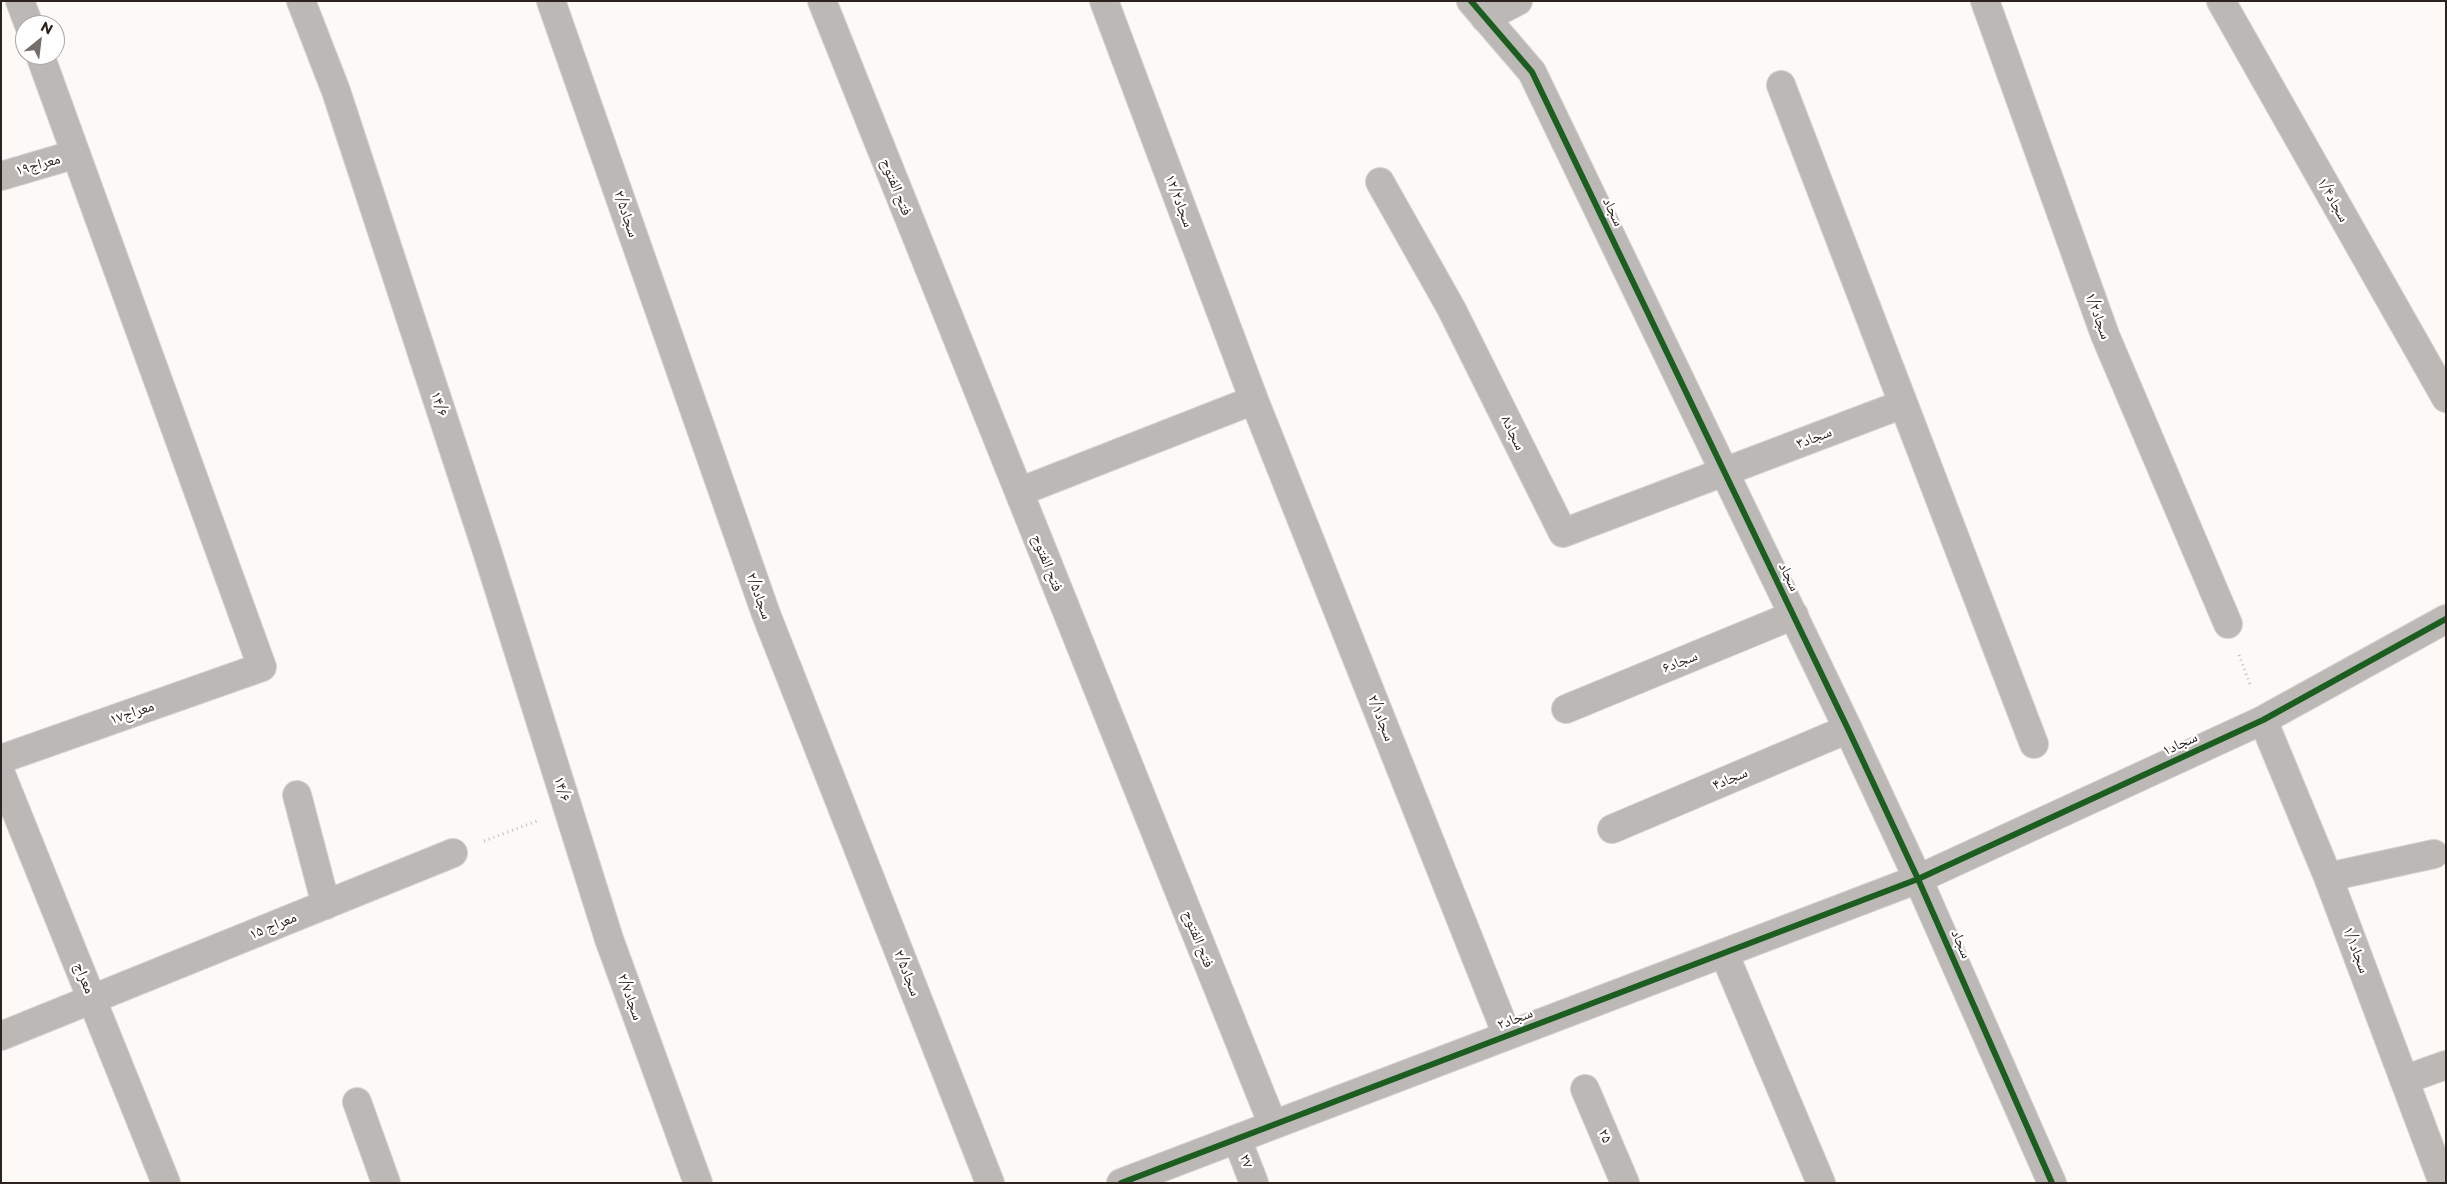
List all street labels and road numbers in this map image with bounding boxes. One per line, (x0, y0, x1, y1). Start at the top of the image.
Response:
street label: معراج۱۹ (14, 150, 62, 180)
street label: فتح الفتوح (876, 156, 916, 218)
street label: ۱۲/۲سجاد (1161, 172, 1197, 230)
street label: ۱/۴سجاد (2313, 175, 2353, 225)
street label: ۲/۵سجاد (610, 188, 642, 240)
street label: سجاد (1598, 195, 1628, 229)
street label: ۱/۲سجاد (2081, 290, 2115, 342)
street label: ۱۴/۶ (427, 389, 451, 419)
street label: ۸سجاد (1497, 413, 1529, 453)
street label: ۳سجاد (1794, 423, 1834, 453)
street label: فتح الفتوح (1027, 532, 1067, 594)
street label: سجاد (1774, 560, 1804, 594)
street label: ۲/۵سجاد (742, 570, 776, 622)
street label: ۶سجاد (1660, 647, 1700, 677)
street label: ۲/۱سجاد (1364, 692, 1398, 744)
street label: معراج۱۷ (107, 697, 157, 729)
street label: ۱سجاد (2160, 728, 2200, 760)
street label: ۴سجاد (1710, 764, 1750, 794)
street label: ۱۴/۶ (550, 774, 574, 804)
street label: معراج ۱۵ (247, 908, 299, 944)
street label: فتح الفتوح (1178, 908, 1218, 970)
street label: ۱/۱سجاد (2339, 924, 2373, 976)
street label: سجاد (1947, 927, 1975, 961)
street label: ۲/۵سجاد (890, 947, 924, 999)
street label: معراج (70, 960, 98, 996)
street label: سجاد۲/۷ (613, 971, 647, 1023)
street label: ۲سجاد (1495, 1004, 1535, 1034)
street label: ۲۵ (1594, 1126, 1616, 1146)
street label: ۲۷ (1235, 1151, 1257, 1171)

